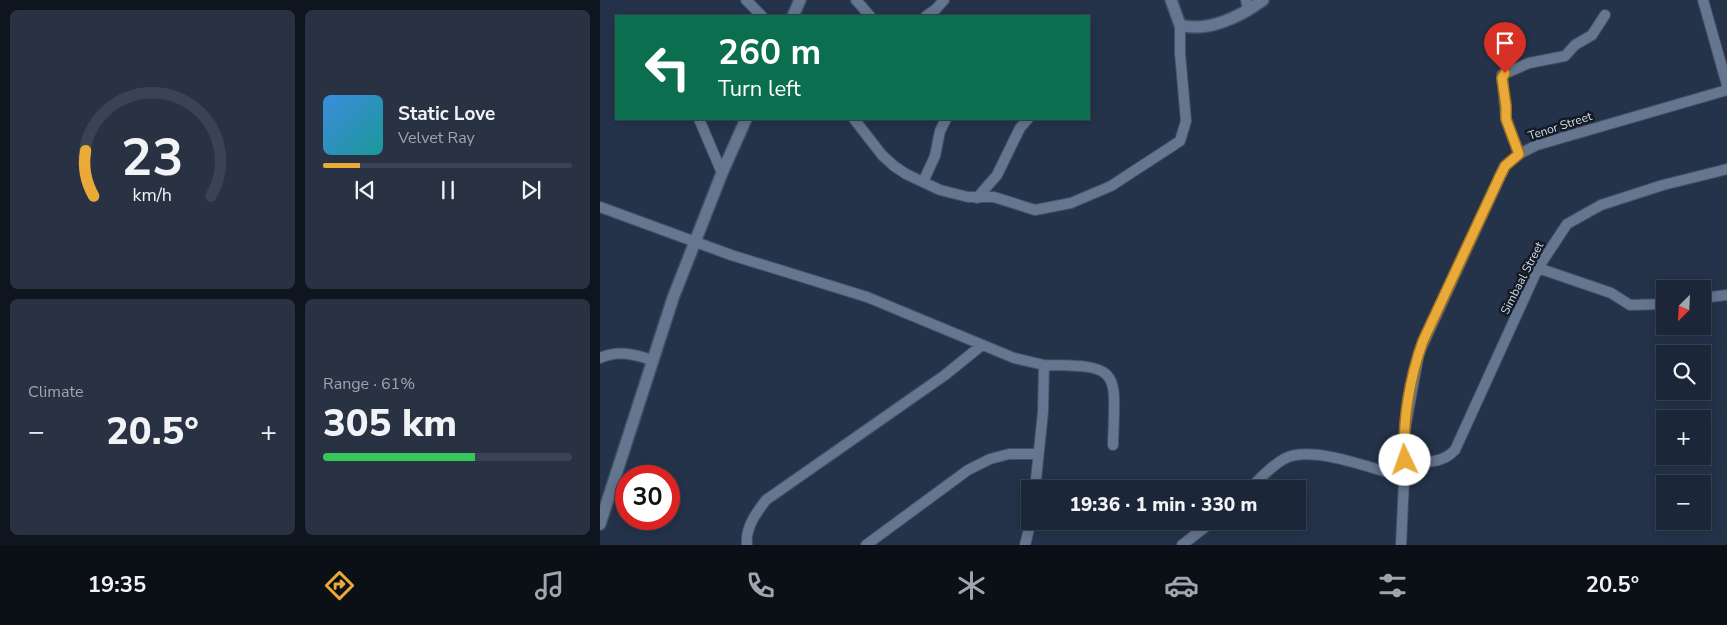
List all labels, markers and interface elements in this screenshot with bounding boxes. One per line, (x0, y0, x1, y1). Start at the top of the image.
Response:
pin (1484, 22, 1526, 73)
text: 260 m (718, 29, 821, 76)
icon: arrive (1491, 29, 1519, 57)
icon: left (635, 35, 700, 100)
text: Turn left (718, 74, 801, 104)
text: Static Love (398, 101, 495, 127)
street label: Tenor Street (1526, 108, 1595, 144)
text: 23 (121, 122, 184, 193)
text: Velvet Ray (398, 127, 475, 149)
icon: previous (351, 176, 379, 204)
icon: pause (434, 176, 462, 204)
icon: next (517, 176, 545, 204)
text: km/h (133, 183, 172, 207)
street label: Simbaal Street (1497, 238, 1548, 317)
north arrow (1656, 280, 1711, 335)
map controls (1656, 280, 1711, 530)
button: search (1656, 345, 1711, 400)
text: Range · 61% (323, 373, 415, 395)
text: Climate (28, 381, 83, 403)
text: 305 km (323, 398, 457, 449)
text: 20.5° (106, 406, 199, 457)
button: + (1656, 410, 1711, 465)
text: − (28, 413, 45, 451)
text: + (260, 413, 277, 451)
position arrow (1378, 433, 1430, 485)
speed limit sign: 30 (615, 465, 680, 530)
button: − (1656, 475, 1711, 530)
text: 19:36 · 1 min · 330 m (1070, 492, 1257, 518)
icon: directions (322, 568, 357, 603)
icon: music (532, 568, 567, 603)
icon: phone (743, 568, 778, 603)
icon: climate (954, 568, 989, 603)
icon: car (1164, 568, 1199, 603)
icon: filters (1375, 568, 1410, 603)
text: 19:35 (88, 570, 146, 600)
text: 20.5° (1586, 570, 1639, 600)

